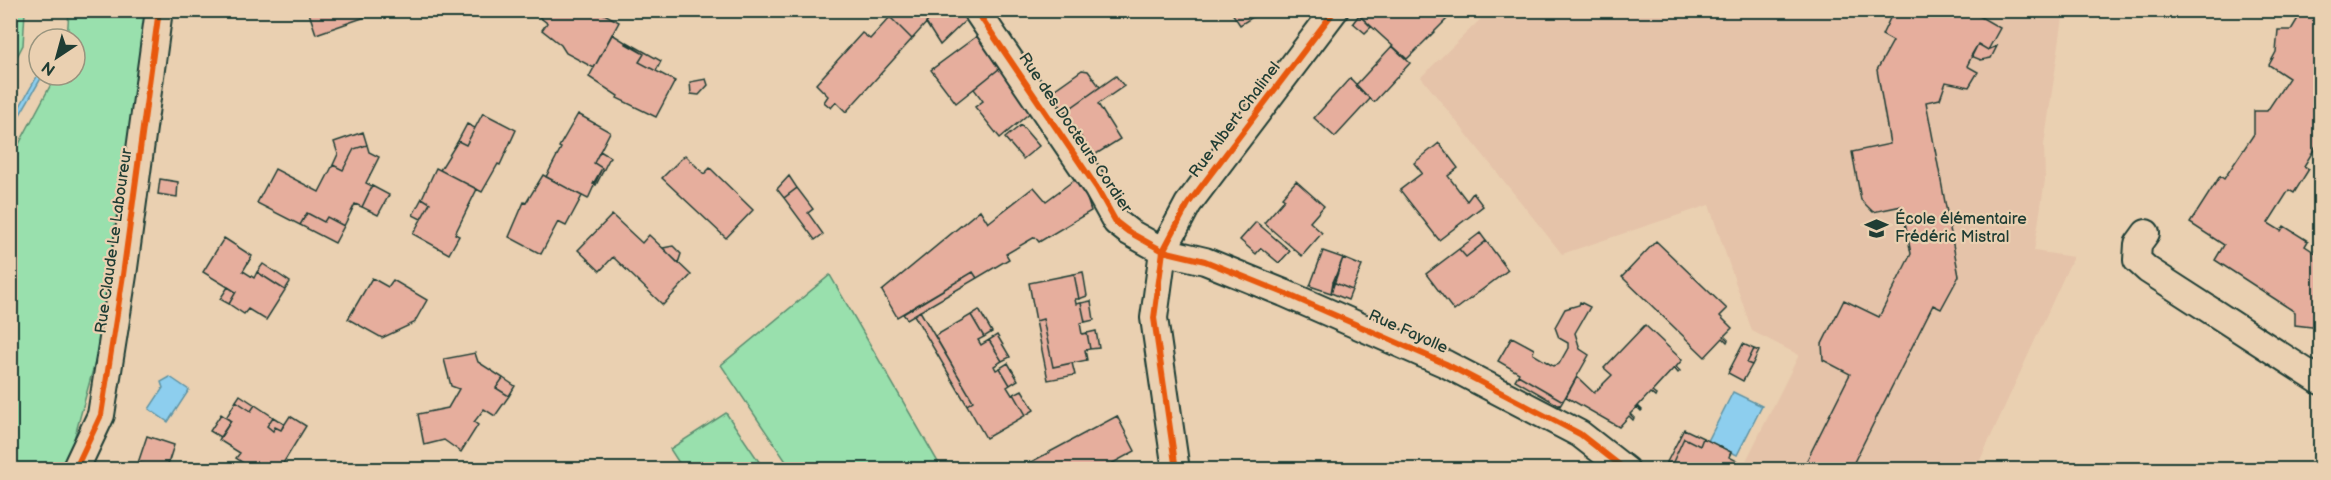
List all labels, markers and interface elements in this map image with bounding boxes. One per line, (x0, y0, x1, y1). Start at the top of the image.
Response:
north arrow (27, 27, 87, 87)
street label: Rue des Docteurs Cordier (1014, 49, 1136, 217)
text: N (39, 57, 60, 79)
street label: Rue Albert Chalinel (1185, 58, 1285, 182)
street label: Rue Claude Le Laboureur (92, 147, 136, 335)
place label: École élémentaire Frédéric Mistral (1895, 208, 2027, 247)
school or university icon: École élémentaire Frédéric Mistral (1864, 215, 1890, 241)
street label: Rue Fayolle (1365, 306, 1451, 358)

